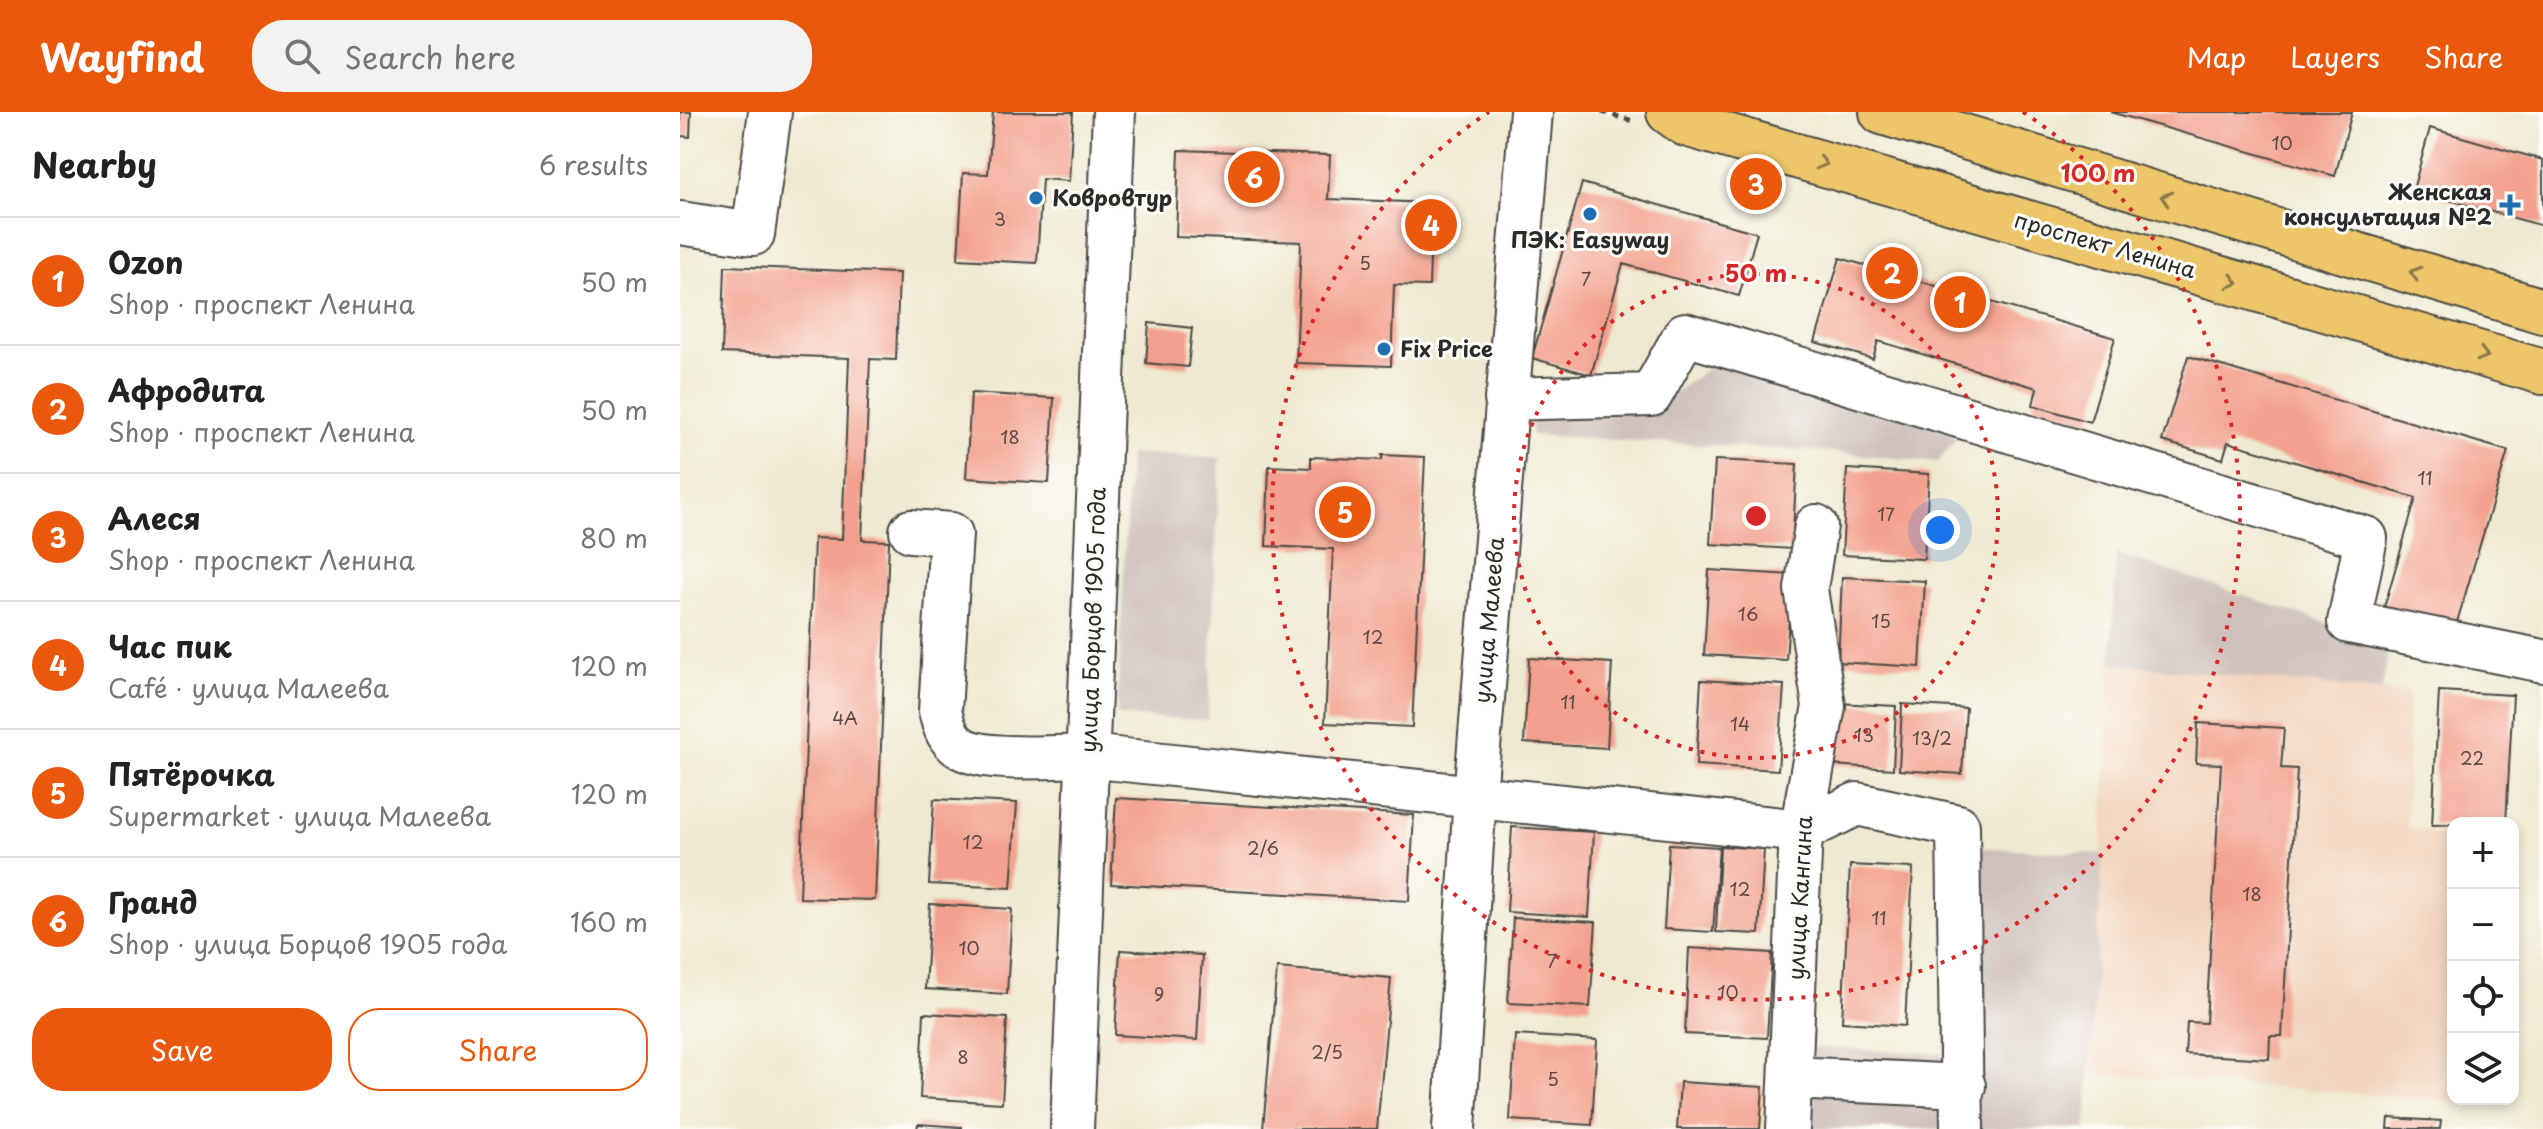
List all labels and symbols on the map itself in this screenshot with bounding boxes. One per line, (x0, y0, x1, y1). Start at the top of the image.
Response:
house number: 10 (2271, 129, 2293, 156)
pin: 6 (1228, 147, 1280, 207)
pin: 3 (1730, 154, 1782, 214)
one-way arrow (1814, 154, 1828, 170)
text: 100 m (2061, 154, 2135, 190)
place label: Женская консультация №2 (2284, 174, 2492, 232)
place label: Ковровтур (1052, 180, 1172, 213)
marker: Ковровтур (1027, 189, 1045, 207)
one-way arrow (2159, 191, 2173, 207)
marker: Женская консультация №2 (2499, 194, 2521, 216)
pin: 4 (1405, 195, 1457, 255)
street label: проспект Ленина (2011, 202, 2200, 285)
house number: 3 (994, 205, 1006, 232)
marker: ПЭК: Easyway (1581, 205, 1599, 223)
place label: ПЭК: Easyway (1511, 222, 1669, 255)
pin: 2 (1866, 243, 1918, 303)
house number: 5 (1359, 249, 1371, 276)
text: 50 m (1725, 254, 1787, 290)
house number: 7 (1581, 265, 1591, 292)
one-way arrow (2408, 266, 2422, 282)
pin: 1 (1934, 272, 1986, 332)
one-way arrow (2225, 273, 2239, 289)
place label: Fix Price (1400, 331, 1493, 364)
marker: Fix Price (1375, 340, 1393, 358)
one-way arrow (2475, 345, 2489, 362)
house number: 18 (1000, 423, 1020, 450)
house number: 11 (2417, 464, 2433, 491)
pin: 5 (1319, 482, 1371, 542)
street label: улица Борцов 1905 года (1070, 486, 1113, 753)
house number: 17 (1877, 500, 1895, 527)
centre of rings (1742, 502, 1770, 530)
your location (1920, 510, 1960, 550)
street label: улица Малеева (1464, 535, 1511, 704)
house number: 16 (1738, 600, 1758, 627)
house number: 15 (1871, 607, 1891, 634)
house number: 12 (1363, 623, 1383, 650)
house number: 11 (1560, 688, 1576, 715)
house number: 4А (832, 704, 858, 731)
house number: 14 (1730, 710, 1750, 737)
house number: 13 (1854, 721, 1874, 748)
house number: 13/2 (1912, 724, 1952, 751)
house number: 22 (2460, 744, 2484, 771)
street label: улица Кангина (1778, 815, 1819, 981)
house number: 12 (963, 828, 983, 855)
house number: 2/6 (1247, 834, 1279, 861)
house number: 12 (1730, 875, 1750, 902)
house number: 18 (2242, 880, 2262, 907)
house number: 11 (1871, 904, 1887, 931)
house number: 10 (958, 934, 980, 961)
house number: 7 (1547, 947, 1557, 974)
house number: 10 (1717, 978, 1739, 1005)
house number: 9 (1154, 980, 1164, 1007)
house number: 2/5 (1311, 1038, 1343, 1065)
house number: 8 (957, 1043, 969, 1070)
house number: 5 (1547, 1065, 1559, 1092)

